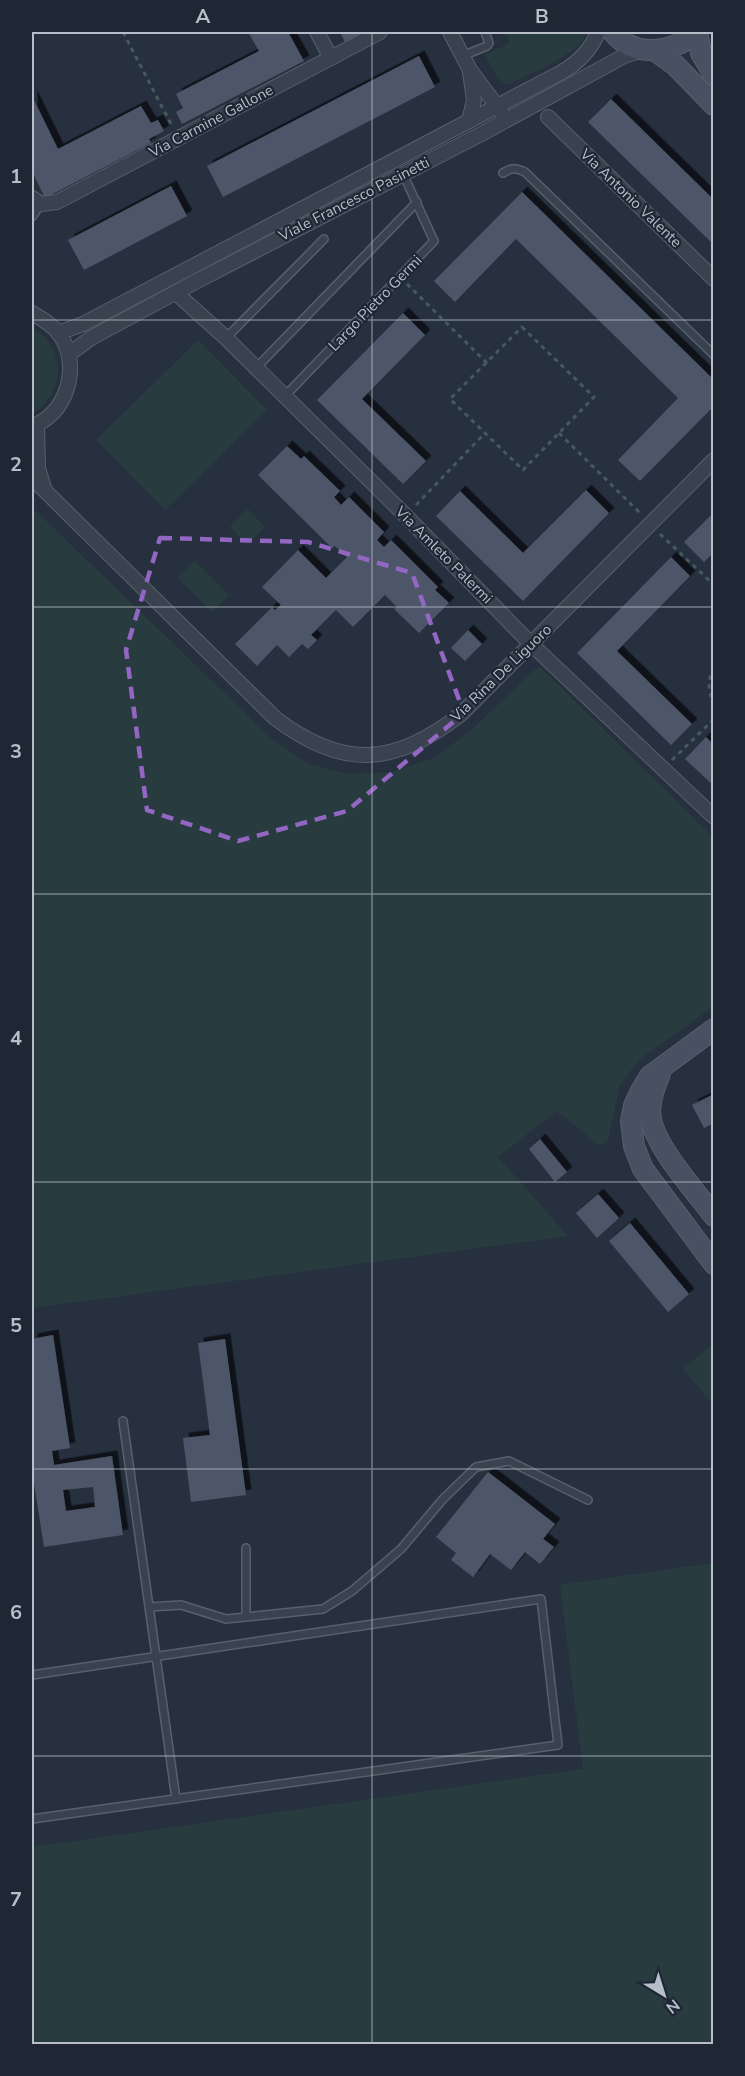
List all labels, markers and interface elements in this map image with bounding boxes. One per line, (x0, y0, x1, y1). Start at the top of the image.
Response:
text: A (196, 3, 211, 30)
text: B (535, 3, 549, 30)
street label: Via Carmine Gallone (145, 80, 277, 163)
street label: Via Antonio Valente (575, 143, 686, 252)
street label: Viale Francesco Pasinetti (274, 152, 433, 246)
text: 1 (10, 163, 22, 190)
street label: Largo Pietro Germi (324, 251, 426, 355)
text: 2 (10, 451, 22, 478)
street label: Via Amleto Palermi (390, 501, 497, 608)
street label: Via Rina De Liguoro (445, 620, 556, 727)
text: 3 (10, 738, 22, 765)
text: 4 (10, 1025, 22, 1052)
text: 5 (10, 1312, 22, 1339)
text: 6 (10, 1599, 22, 1626)
text: 7 (10, 1886, 22, 1913)
north arrow (634, 1965, 694, 2025)
text: N (661, 1994, 684, 2018)

